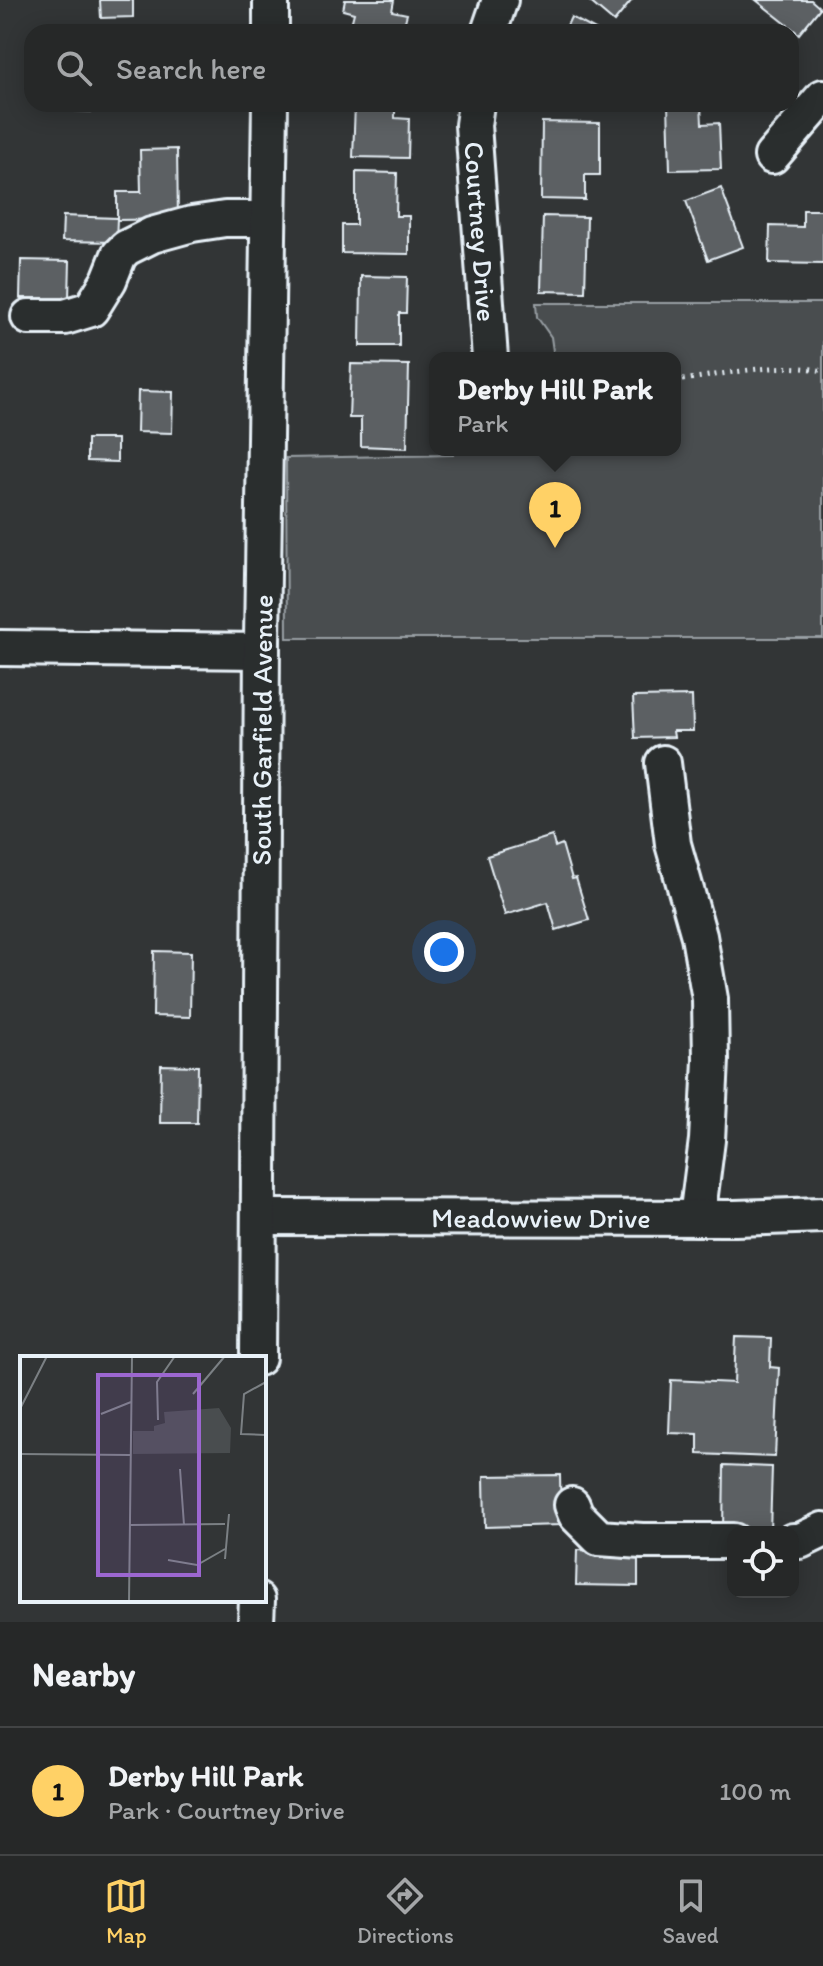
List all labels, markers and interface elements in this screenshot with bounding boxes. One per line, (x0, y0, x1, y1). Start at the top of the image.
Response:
search box (24, 24, 799, 112)
icon: search (52, 46, 96, 90)
text: Search here (116, 50, 266, 87)
street label: Courtney Drive (457, 140, 504, 323)
popup (429, 352, 681, 456)
text: Derby Hill Park (457, 370, 653, 407)
text: Park (457, 407, 508, 439)
pin: 1 (529, 482, 581, 548)
street label: South Garfield Avenue (244, 594, 280, 866)
your location (424, 932, 464, 972)
street label: Meadowview Drive (431, 1200, 651, 1235)
inset map (20, 1356, 266, 1602)
map controls (727, 1526, 799, 1598)
button: locate (727, 1526, 799, 1598)
text: Nearby (32, 1654, 135, 1695)
text: Derby Hill Park (108, 1757, 303, 1794)
text: 1 (52, 1775, 64, 1807)
text: 100 m (719, 1775, 791, 1807)
text: Park · Courtney Drive (108, 1794, 345, 1826)
tab: Map (104, 1874, 148, 1949)
tab: Directions (357, 1874, 454, 1949)
tab: Saved (662, 1874, 719, 1949)

